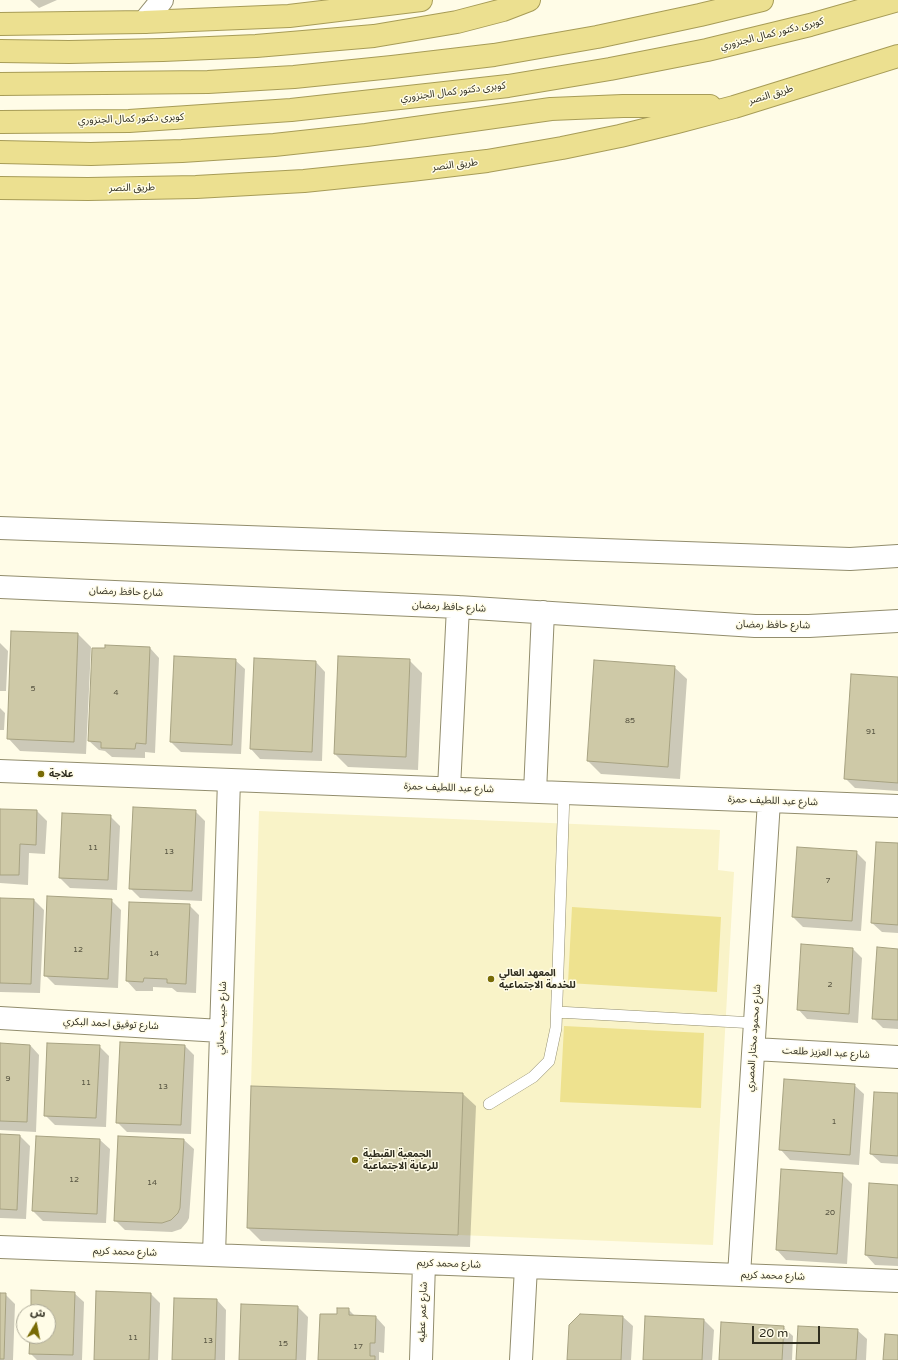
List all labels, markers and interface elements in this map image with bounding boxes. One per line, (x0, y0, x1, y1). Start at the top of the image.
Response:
street label: كوبرى دكتور كمال الجنزوري (719, 15, 825, 53)
street label: كوبرى دكتور كمال الجنزوري (400, 80, 506, 104)
street label: طريق النصر (747, 83, 795, 107)
street label: كوبرى دكتور كمال الجنزوري (78, 111, 184, 127)
street label: طريق النصر (431, 156, 479, 174)
street label: طريق النصر (109, 182, 155, 194)
street label: شارع حافظ رمضان (89, 585, 163, 599)
street label: شارع حافظ رمضان (412, 599, 486, 615)
street label: شارع حافظ رمضان (736, 618, 810, 632)
house number: 5 (30, 684, 36, 694)
house number: 4 (113, 688, 119, 698)
house number: 85 (625, 716, 635, 726)
house number: 91 (866, 727, 876, 737)
place label: علاجة (49, 768, 73, 780)
marker: علاجة (36, 769, 46, 779)
street label: شارع عبد اللطيف حمزة (404, 780, 494, 796)
street label: شارع عبد اللطيف حمزة (728, 793, 818, 809)
house number: 11 (88, 843, 98, 853)
house number: 13 (164, 847, 174, 857)
house number: 7 (825, 876, 831, 886)
house number: 12 (73, 945, 83, 955)
house number: 14 (149, 949, 159, 959)
place label: المعهد العالي للخدمة الاجتماعيه (499, 967, 576, 990)
marker: المعهد العالي للخدمة الاجتماعيه (486, 974, 496, 984)
house number: 2 (827, 980, 833, 990)
street label: شارع حبيب جماتي (215, 981, 229, 1055)
street label: شارع محمود مختار المصري (744, 984, 764, 1092)
street label: شارع توفيق احمد البكري (63, 1016, 159, 1032)
street label: شارع عبد العزيز طلعت (782, 1045, 870, 1061)
house number: 9 (5, 1074, 11, 1084)
house number: 11 (81, 1078, 91, 1088)
house number: 13 (158, 1082, 168, 1092)
house number: 1 (831, 1117, 837, 1127)
place label: الجمعية القبطية للرعاية الاجتماعية (363, 1148, 438, 1172)
marker: الجمعية القبطية للرعاية الاجتماعية (350, 1155, 360, 1165)
house number: 12 (69, 1175, 79, 1185)
house number: 14 (147, 1178, 157, 1188)
house number: 20 (825, 1208, 835, 1218)
street label: شارع محمد كريم (93, 1245, 157, 1259)
street label: شارع محمد كريم (417, 1257, 481, 1271)
street label: شارع محمد كريم (741, 1269, 805, 1283)
street label: شارع عمر عطيه (416, 1282, 430, 1342)
north arrow (16, 1304, 56, 1344)
text: ش (29, 1305, 47, 1320)
scale bar (754, 1318, 822, 1344)
text: 20 m (759, 1326, 788, 1340)
house number: 11 (128, 1333, 138, 1343)
house number: 13 (203, 1336, 213, 1346)
house number: 15 (278, 1339, 288, 1349)
house number: 17 (353, 1342, 363, 1352)

